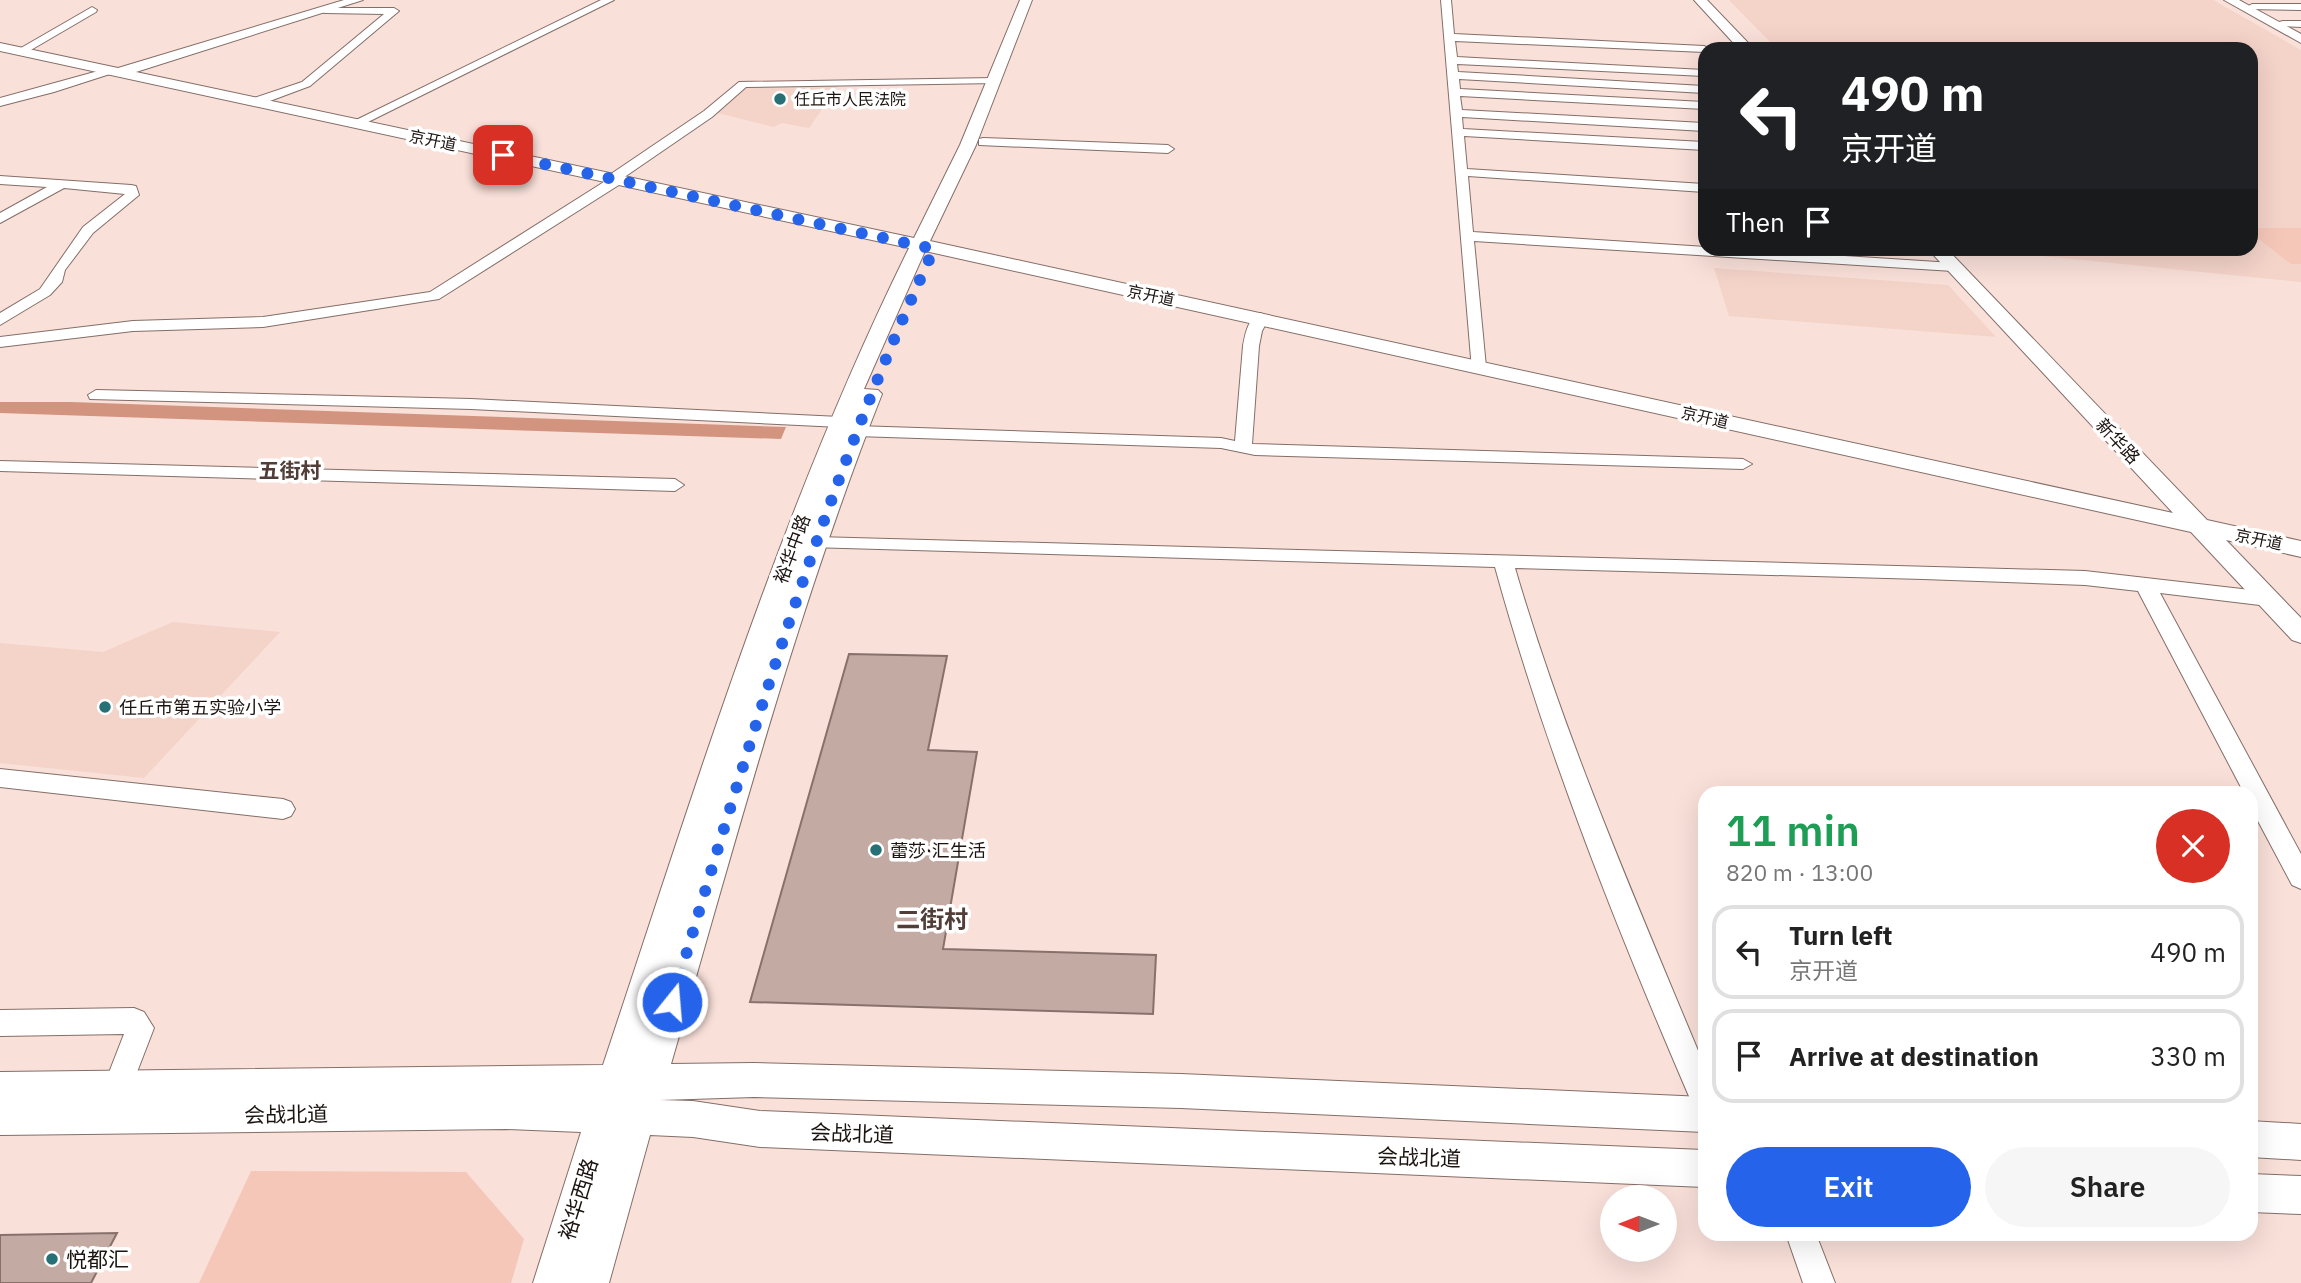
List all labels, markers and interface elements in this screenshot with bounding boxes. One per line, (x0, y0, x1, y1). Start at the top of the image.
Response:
text: 490 m (1841, 61, 1985, 124)
icon: left (1726, 70, 1817, 161)
place label: 任丘市人民法院 (794, 89, 906, 109)
marker: 任丘市人民法院 (772, 91, 788, 107)
street label: 京开道 (407, 125, 459, 155)
pin (473, 125, 533, 185)
text: 京开道 (1841, 127, 1937, 169)
icon: arrive (484, 136, 522, 174)
icon: arrive (1799, 203, 1837, 241)
text: Then (1726, 205, 1785, 239)
street label: 京开道 (1125, 280, 1177, 310)
street label: 京开道 (1679, 402, 1731, 432)
street label: 新华路 (2091, 413, 2145, 469)
district label: 五街村 (259, 456, 322, 484)
street label: 裕华中路 (769, 511, 815, 587)
street label: 京开道 (2233, 524, 2285, 554)
place label: 任丘市第五实验小学 (119, 696, 281, 719)
marker: 任丘市第五实验小学 (97, 699, 113, 715)
text: 11 min (1726, 803, 1860, 858)
button: close (2156, 809, 2230, 883)
place label: 蕾莎·汇生活 (890, 839, 986, 862)
marker: 蕾莎·汇生活 (868, 842, 884, 858)
text: 820 m · 13:00 (1726, 857, 1873, 887)
district label: 二街村 (896, 903, 968, 935)
text: Turn left (1789, 918, 1892, 952)
icon: left (1730, 933, 1768, 971)
text: 490 m (2150, 935, 2226, 969)
text: 京开道 (1789, 955, 1858, 985)
position arrow (635, 965, 709, 1039)
icon: arrive (1730, 1037, 1768, 1075)
text: Arrive at destination (1789, 1039, 2039, 1073)
text: 330 m (2150, 1039, 2226, 1073)
street label: 会战北道 (244, 1099, 328, 1129)
street label: 会战北道 (810, 1118, 894, 1148)
street label: 会战北道 (1377, 1142, 1461, 1172)
button: Exit (1726, 1147, 1971, 1227)
button: Share (1985, 1147, 2230, 1227)
street label: 裕华西路 (552, 1155, 604, 1243)
north arrow (1600, 1185, 1676, 1262)
map controls (1600, 1185, 1677, 1262)
place label: 悦都汇 (66, 1245, 129, 1273)
marker: 悦都汇 (44, 1251, 60, 1267)

